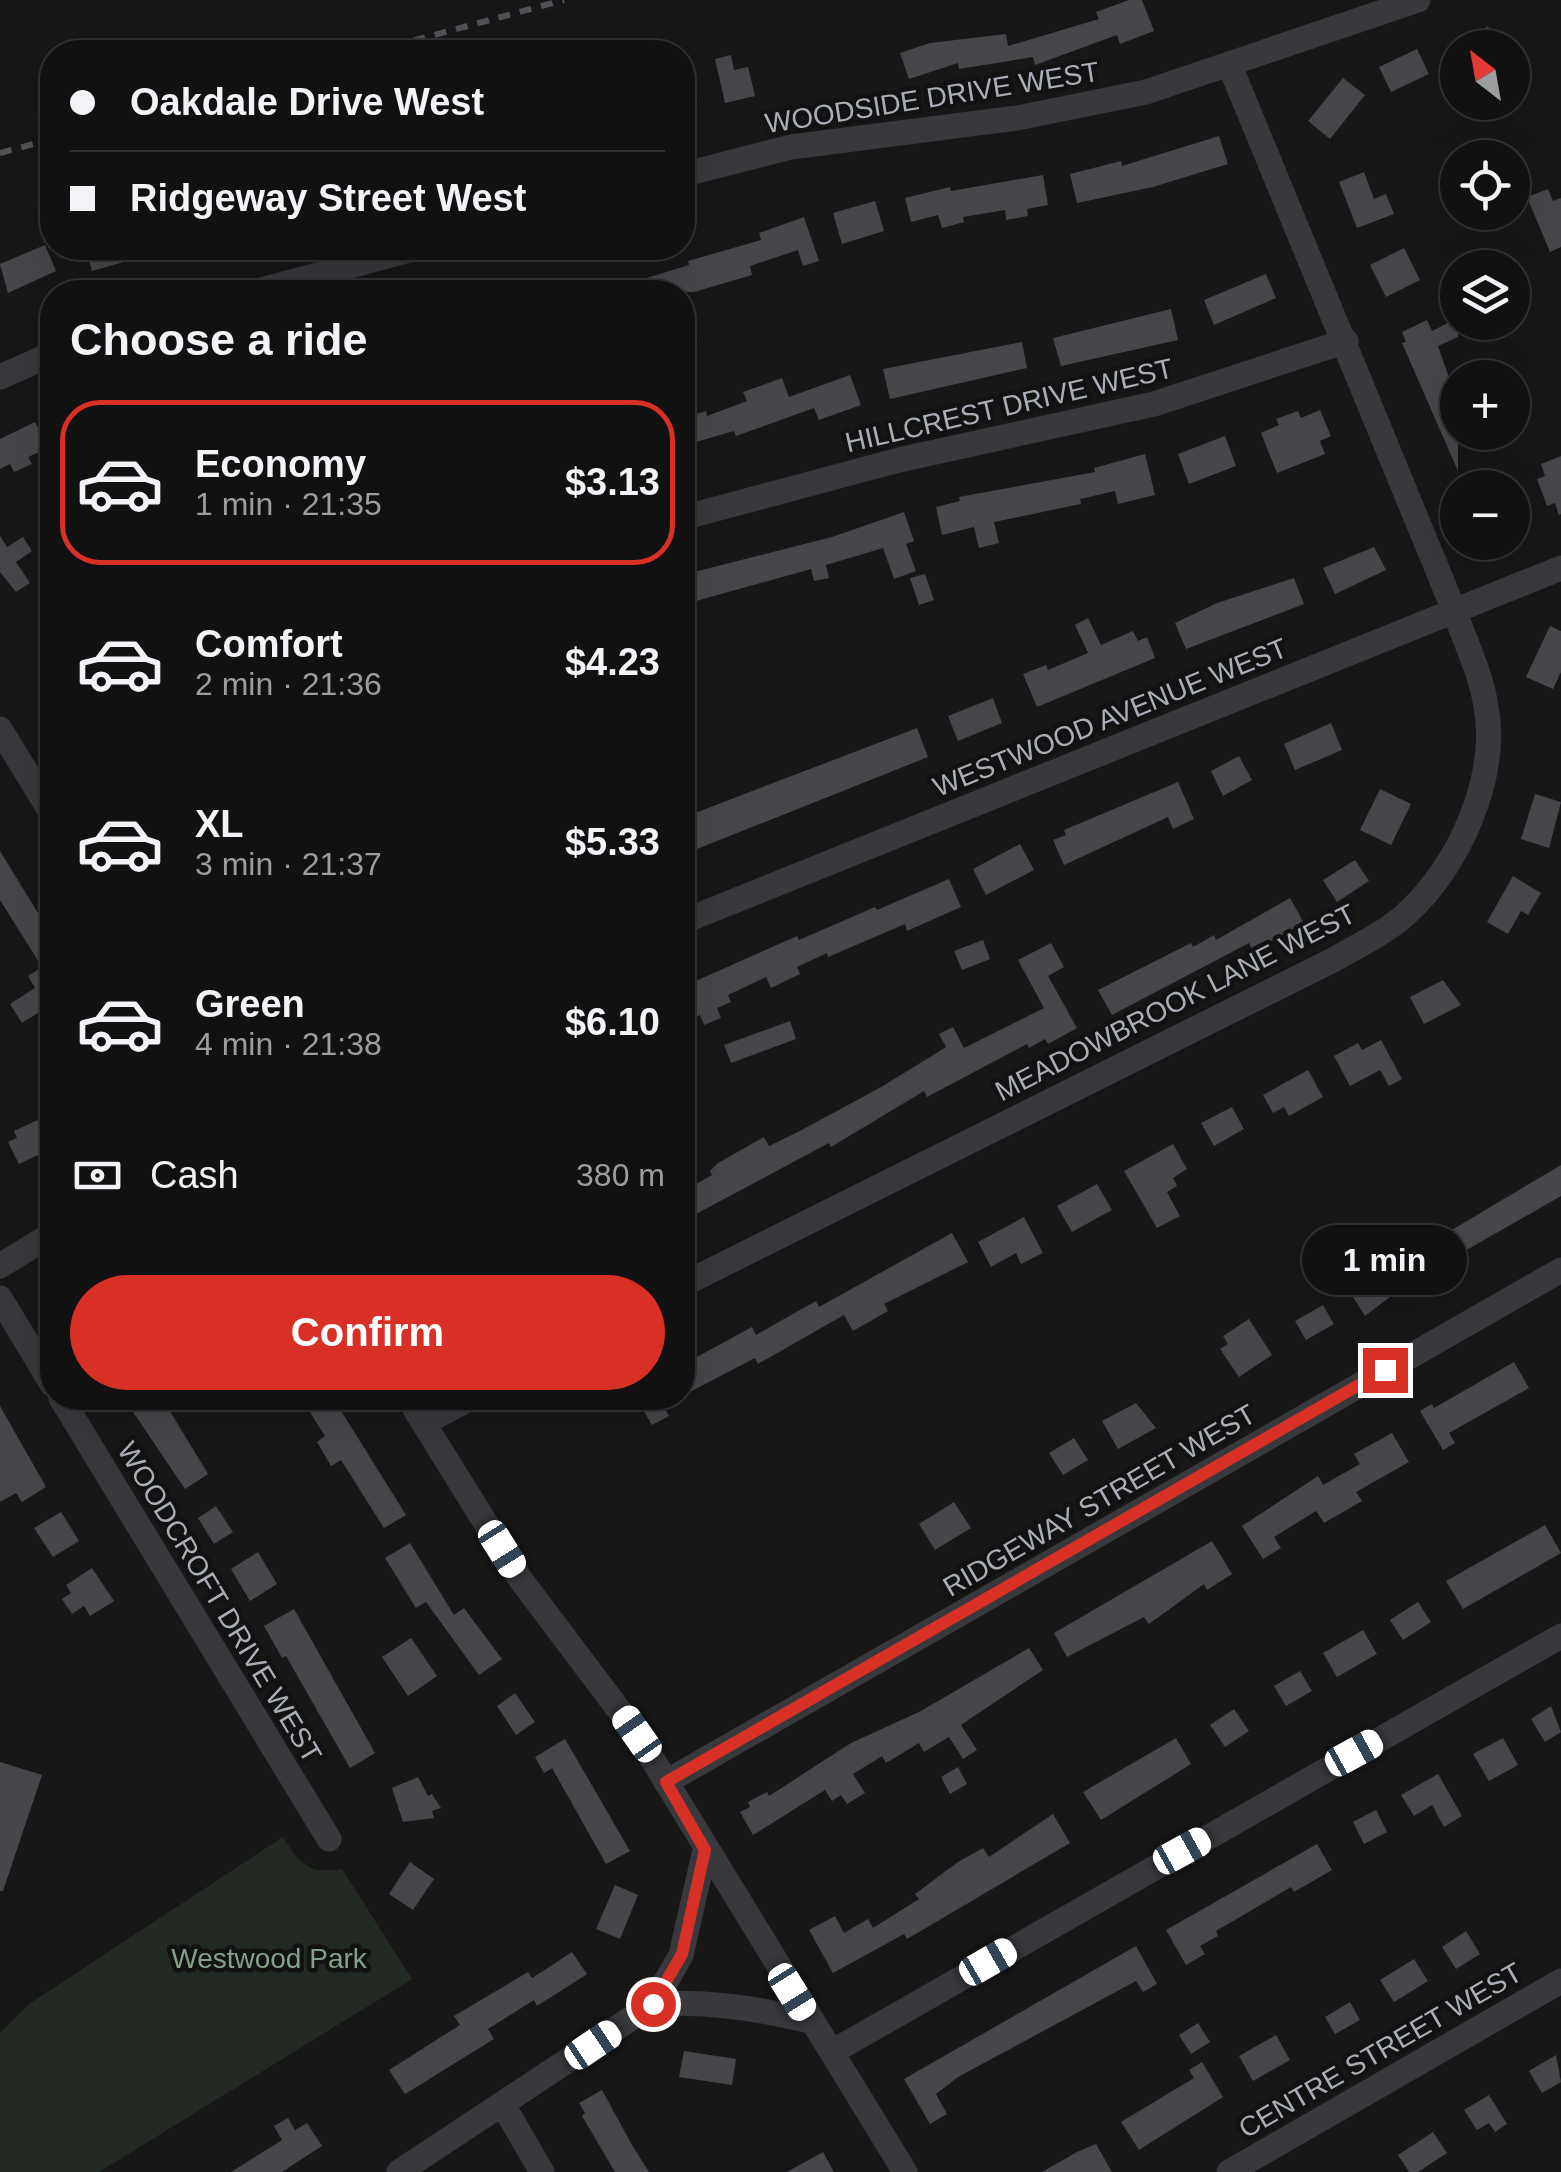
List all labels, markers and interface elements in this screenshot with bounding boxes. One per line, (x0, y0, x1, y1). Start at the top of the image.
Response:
north arrow (1440, 30, 1530, 120)
map controls (1440, 30, 1530, 560)
street label: WOODSIDE DRIVE WEST (763, 56, 1101, 139)
text: Oakdale Drive West (130, 81, 484, 123)
button: locate (1440, 140, 1530, 230)
text: Ridgeway Street West (130, 177, 526, 219)
button: layers (1440, 250, 1530, 340)
text: Choose a ride (70, 314, 368, 365)
street label: HILLCREST DRIVE WEST (842, 353, 1176, 458)
button: + (1440, 360, 1530, 450)
icon: car (75, 438, 165, 528)
text: Economy (195, 443, 366, 485)
text: $3.13 (565, 461, 660, 503)
button: − (1440, 470, 1530, 560)
text: 1 min · 21:35 (195, 486, 382, 522)
icon: car (75, 618, 165, 708)
text: Comfort (195, 623, 343, 665)
street label: WESTWOOD AVENUE WEST (929, 632, 1292, 803)
text: $4.23 (565, 641, 660, 683)
text: 2 min · 21:36 (195, 666, 382, 702)
icon: car (75, 798, 165, 888)
text: XL (195, 803, 244, 845)
text: $5.33 (565, 821, 660, 863)
text: 3 min · 21:37 (195, 846, 382, 882)
street label: MEADOWBROOK LANE WEST (990, 898, 1360, 1107)
icon: car (75, 978, 165, 1068)
text: Green (195, 983, 305, 1025)
text: $6.10 (565, 1001, 660, 1043)
text: 4 min · 21:38 (195, 1026, 382, 1062)
icon: cash (70, 1148, 125, 1203)
text: Cash (150, 1154, 239, 1196)
text: 380 m (576, 1157, 665, 1193)
callout: 1 min (1302, 1225, 1468, 1295)
text: 1 min (1343, 1242, 1426, 1278)
button: Confirm (70, 1275, 665, 1390)
route end (1363, 1348, 1408, 1393)
street label: RIDGEWAY STREET WEST (938, 1398, 1261, 1603)
street label: WOODCROFT DRIVE WEST (111, 1436, 328, 1768)
car (473, 1516, 531, 1582)
car (608, 1701, 666, 1767)
car (1320, 1725, 1388, 1781)
car (1148, 1823, 1216, 1879)
car (955, 1934, 1021, 1990)
park label: Westwood Park (171, 1943, 368, 1974)
street label: CENTRE STREET WEST (1233, 1957, 1527, 2144)
car (763, 1959, 821, 2025)
route start (631, 1982, 676, 2027)
car (560, 2016, 626, 2074)

